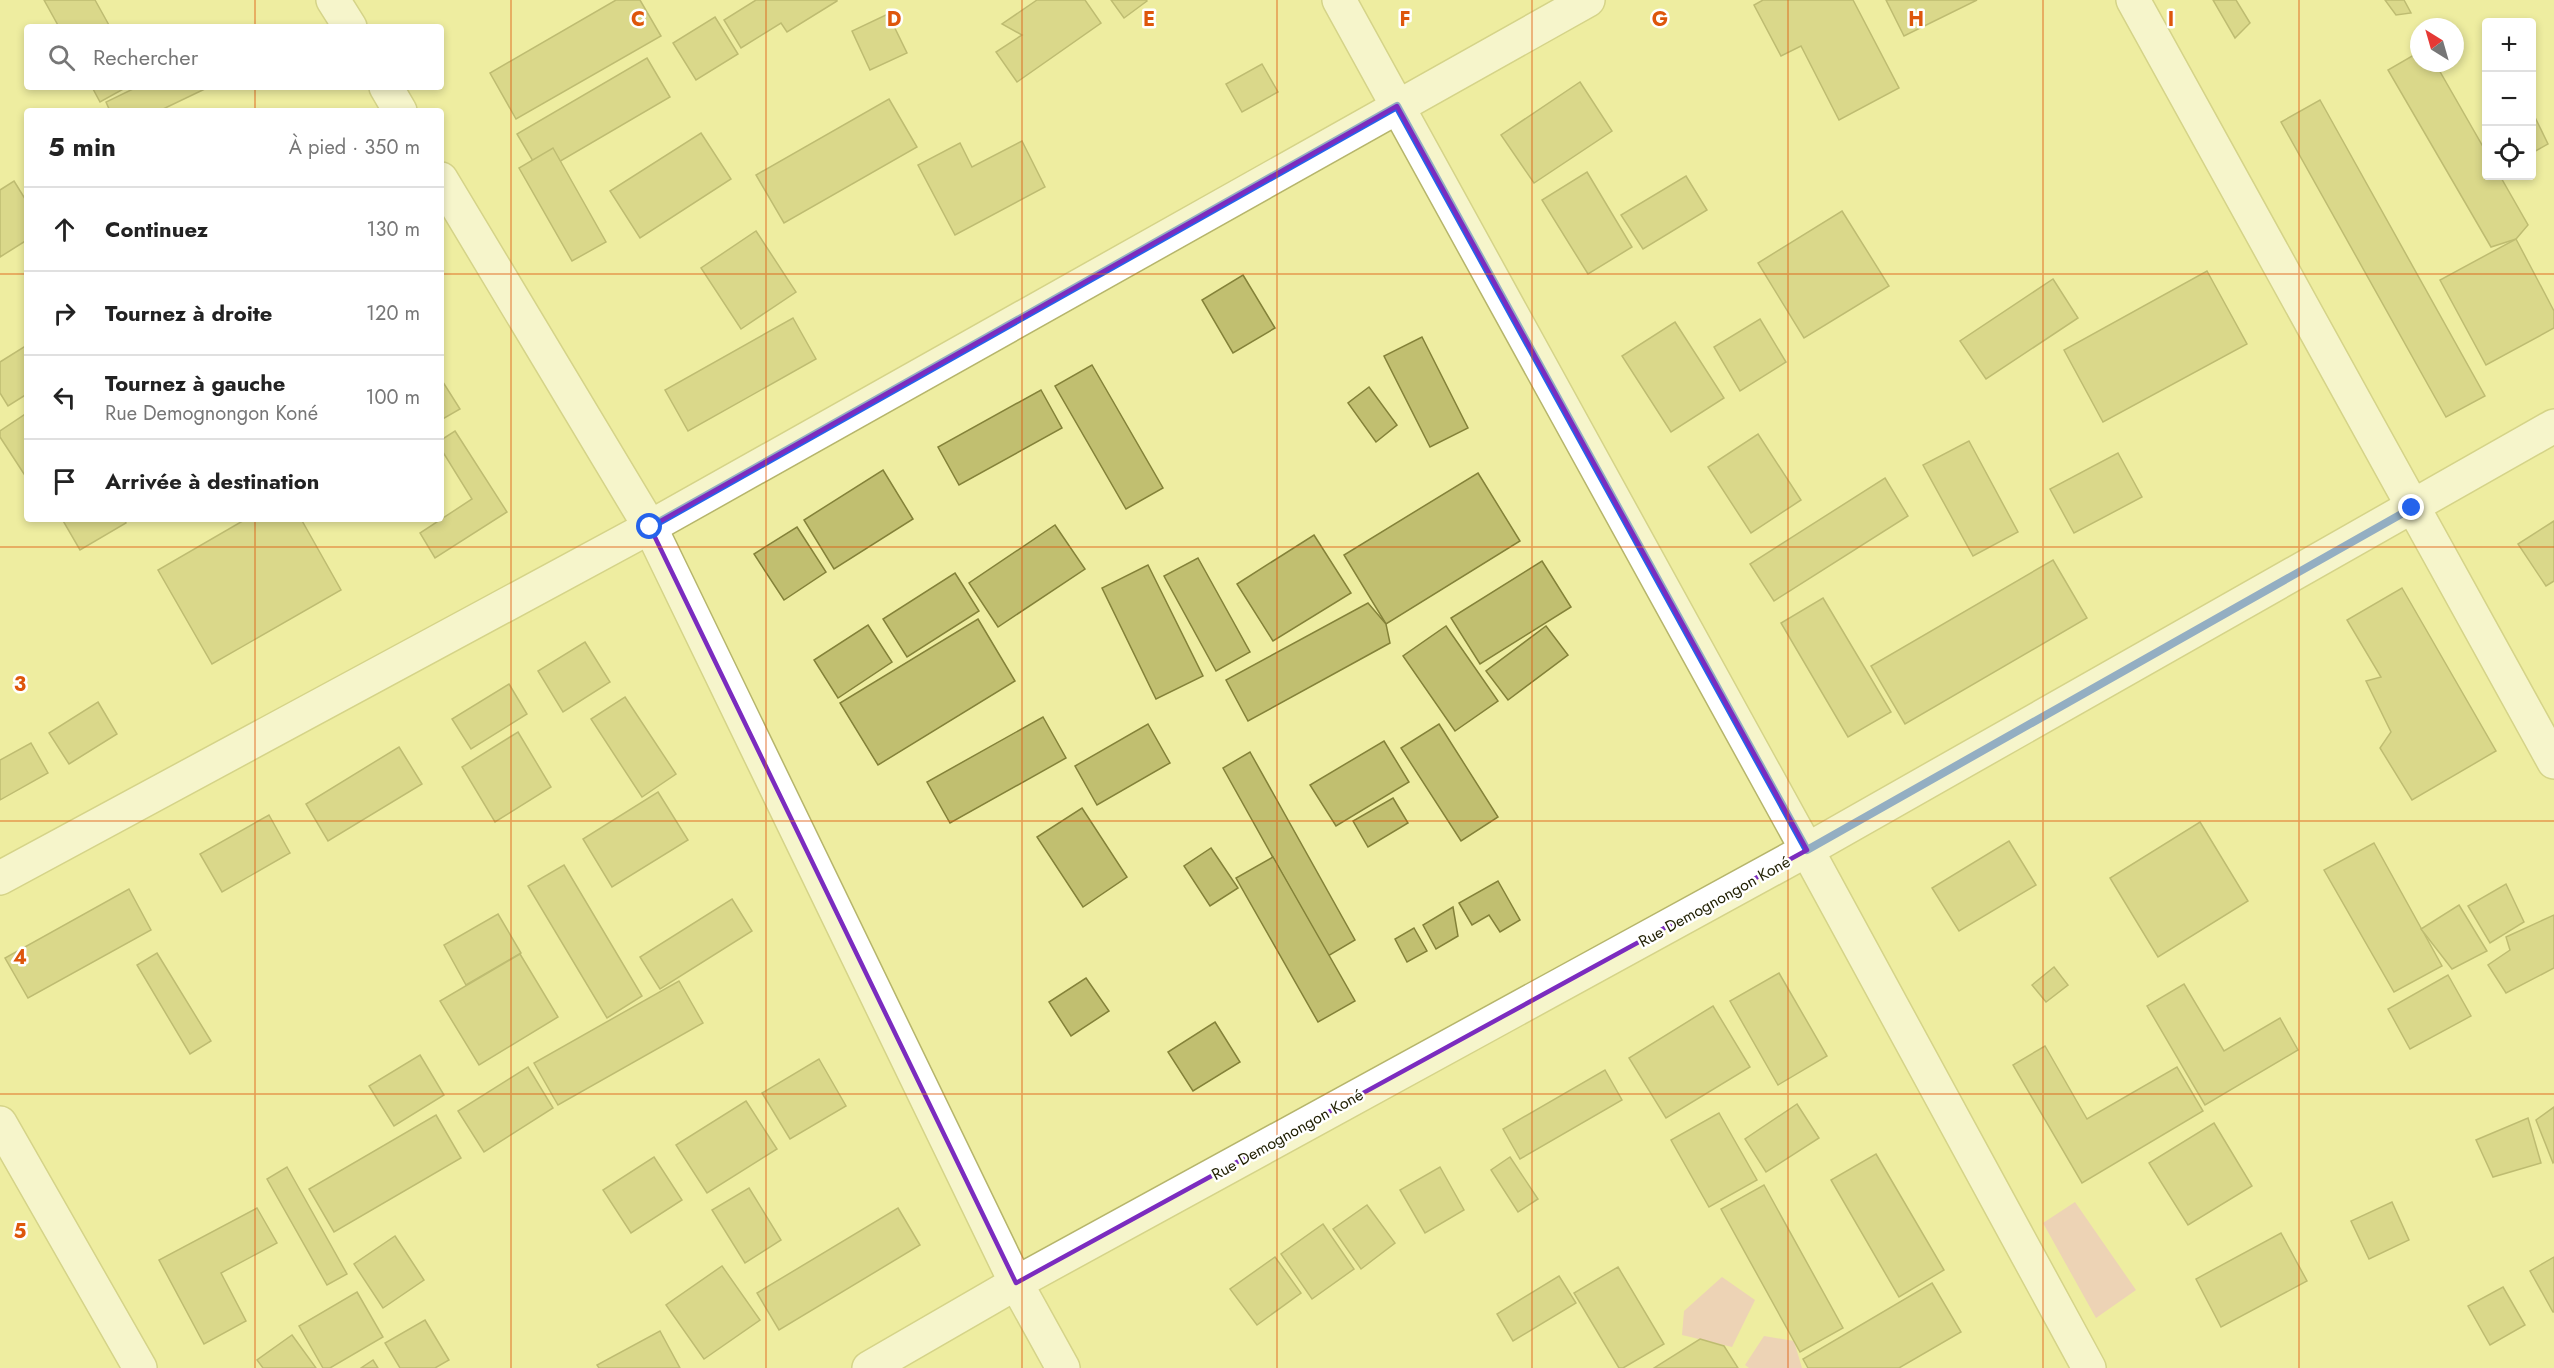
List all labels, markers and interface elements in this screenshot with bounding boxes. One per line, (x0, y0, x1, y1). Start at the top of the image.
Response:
text: C (631, 5, 645, 34)
text: D (887, 5, 901, 34)
text: E (1143, 5, 1155, 34)
text: F (1399, 5, 1411, 34)
text: G (1652, 5, 1668, 34)
text: H (1908, 5, 1924, 34)
text: I (2168, 5, 2174, 34)
north arrow (2410, 18, 2464, 72)
map controls (2482, 18, 2536, 180)
button: + (2482, 18, 2536, 72)
search box (24, 24, 444, 90)
icon: search (45, 41, 78, 74)
text: Rechercher (93, 41, 198, 73)
button: − (2482, 72, 2536, 126)
button: locate (2482, 126, 2536, 180)
text: 5 min (48, 128, 116, 166)
text: À pied · 350 m (289, 133, 420, 162)
icon: ahead (48, 213, 81, 246)
text: Continuez (105, 213, 208, 245)
text: 130 m (366, 215, 420, 244)
icon: right (48, 297, 81, 330)
text: Tournez à droite (105, 297, 272, 329)
text: 120 m (366, 299, 420, 328)
text: Tournez à gauche (105, 367, 285, 399)
icon: left (48, 381, 81, 414)
text: 100 m (365, 383, 420, 412)
text: Rue Demognongon Koné (105, 399, 318, 428)
icon: arrive (48, 465, 81, 498)
text: Arrivée à destination (105, 465, 319, 497)
route end (2398, 494, 2424, 520)
route start (636, 513, 662, 539)
text: 3 (14, 670, 26, 699)
street label: Rue Demognongon Koné (1634, 850, 1794, 953)
text: 4 (13, 943, 27, 972)
street label: Rue Demognongon Koné (1207, 1083, 1367, 1186)
text: 5 (14, 1217, 27, 1246)

